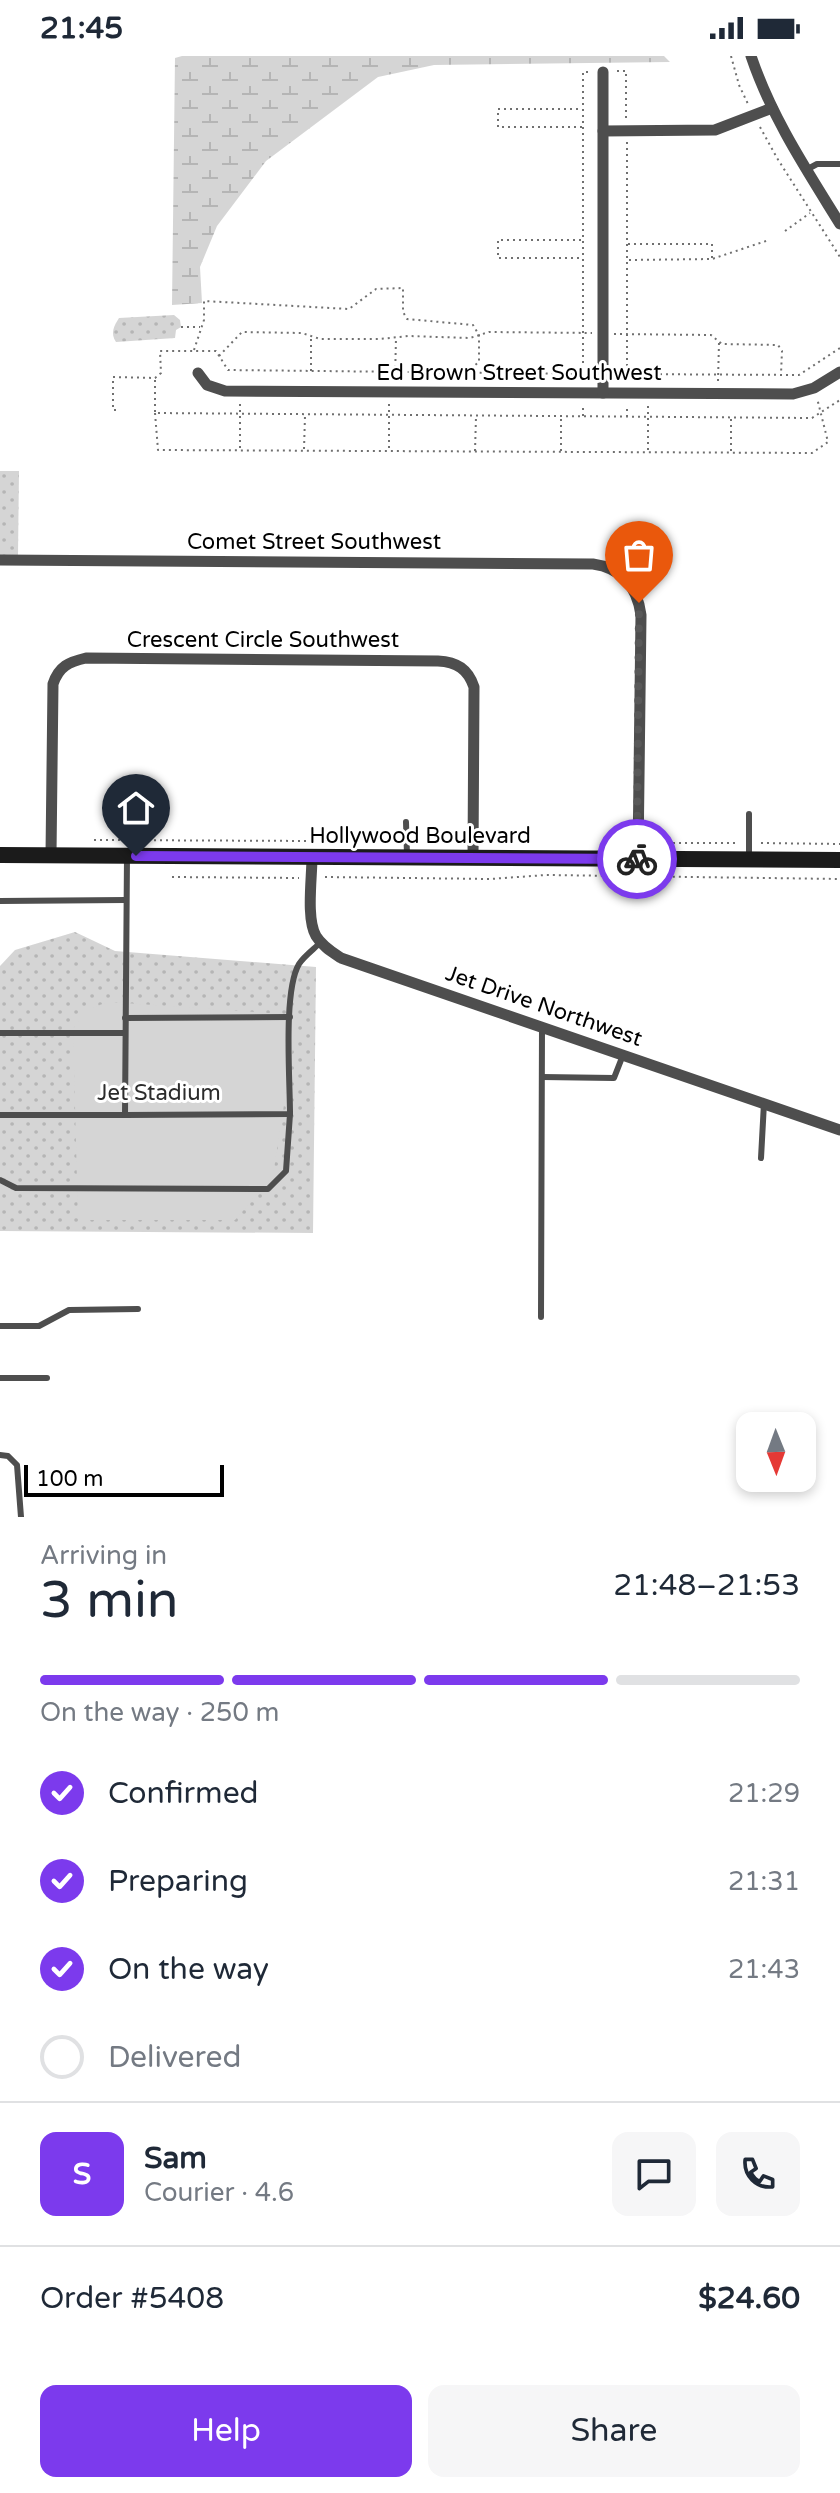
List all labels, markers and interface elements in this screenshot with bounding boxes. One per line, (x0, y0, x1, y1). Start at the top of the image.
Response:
text: 21:45 (40, 10, 123, 47)
street label: Ed Brown Street Southwest (376, 360, 662, 386)
pin (605, 521, 673, 603)
street label: Comet Street Southwest (187, 529, 441, 555)
icon: bag (617, 533, 661, 577)
street label: Crescent Circle Southwest (127, 627, 399, 653)
pin (102, 774, 170, 856)
icon: home (114, 786, 158, 830)
courier (597, 819, 677, 899)
street label: Hollywood Boulevard (309, 823, 531, 849)
icon: bike (615, 837, 659, 881)
street label: Jet Drive Northwest (442, 960, 646, 1052)
park label: Jet Stadium (97, 1080, 221, 1106)
north arrow (736, 1412, 816, 1492)
map controls (736, 1412, 816, 1492)
scale bar (24, 1461, 224, 1497)
text: 100 m (36, 1466, 103, 1492)
text: Arriving in (40, 1540, 167, 1571)
text: 21:48–21:53 (613, 1567, 800, 1604)
text: 3 min (40, 1569, 179, 1632)
text: On the way · 250 m (40, 1697, 279, 1728)
icon: check (40, 1771, 84, 1815)
text: Confirmed (108, 1775, 259, 1812)
text: 21:29 (728, 1778, 800, 1809)
icon: check (40, 1859, 84, 1903)
text: Preparing (108, 1863, 248, 1900)
text: 21:31 (728, 1866, 800, 1897)
icon: check (40, 1947, 84, 1991)
text: On the way (108, 1951, 269, 1988)
text: 21:43 (728, 1954, 800, 1985)
text: Delivered (108, 2039, 242, 2076)
button: chat (612, 2132, 696, 2216)
button: phone (716, 2132, 800, 2216)
text: Sam (144, 2140, 207, 2177)
text: S (73, 2156, 91, 2193)
text: Courier · 4.6 (144, 2177, 294, 2208)
text: Order #5408 (40, 2280, 224, 2317)
text: $24.60 (698, 2280, 800, 2317)
button: Help (40, 2385, 412, 2477)
button: Share (428, 2385, 800, 2477)

